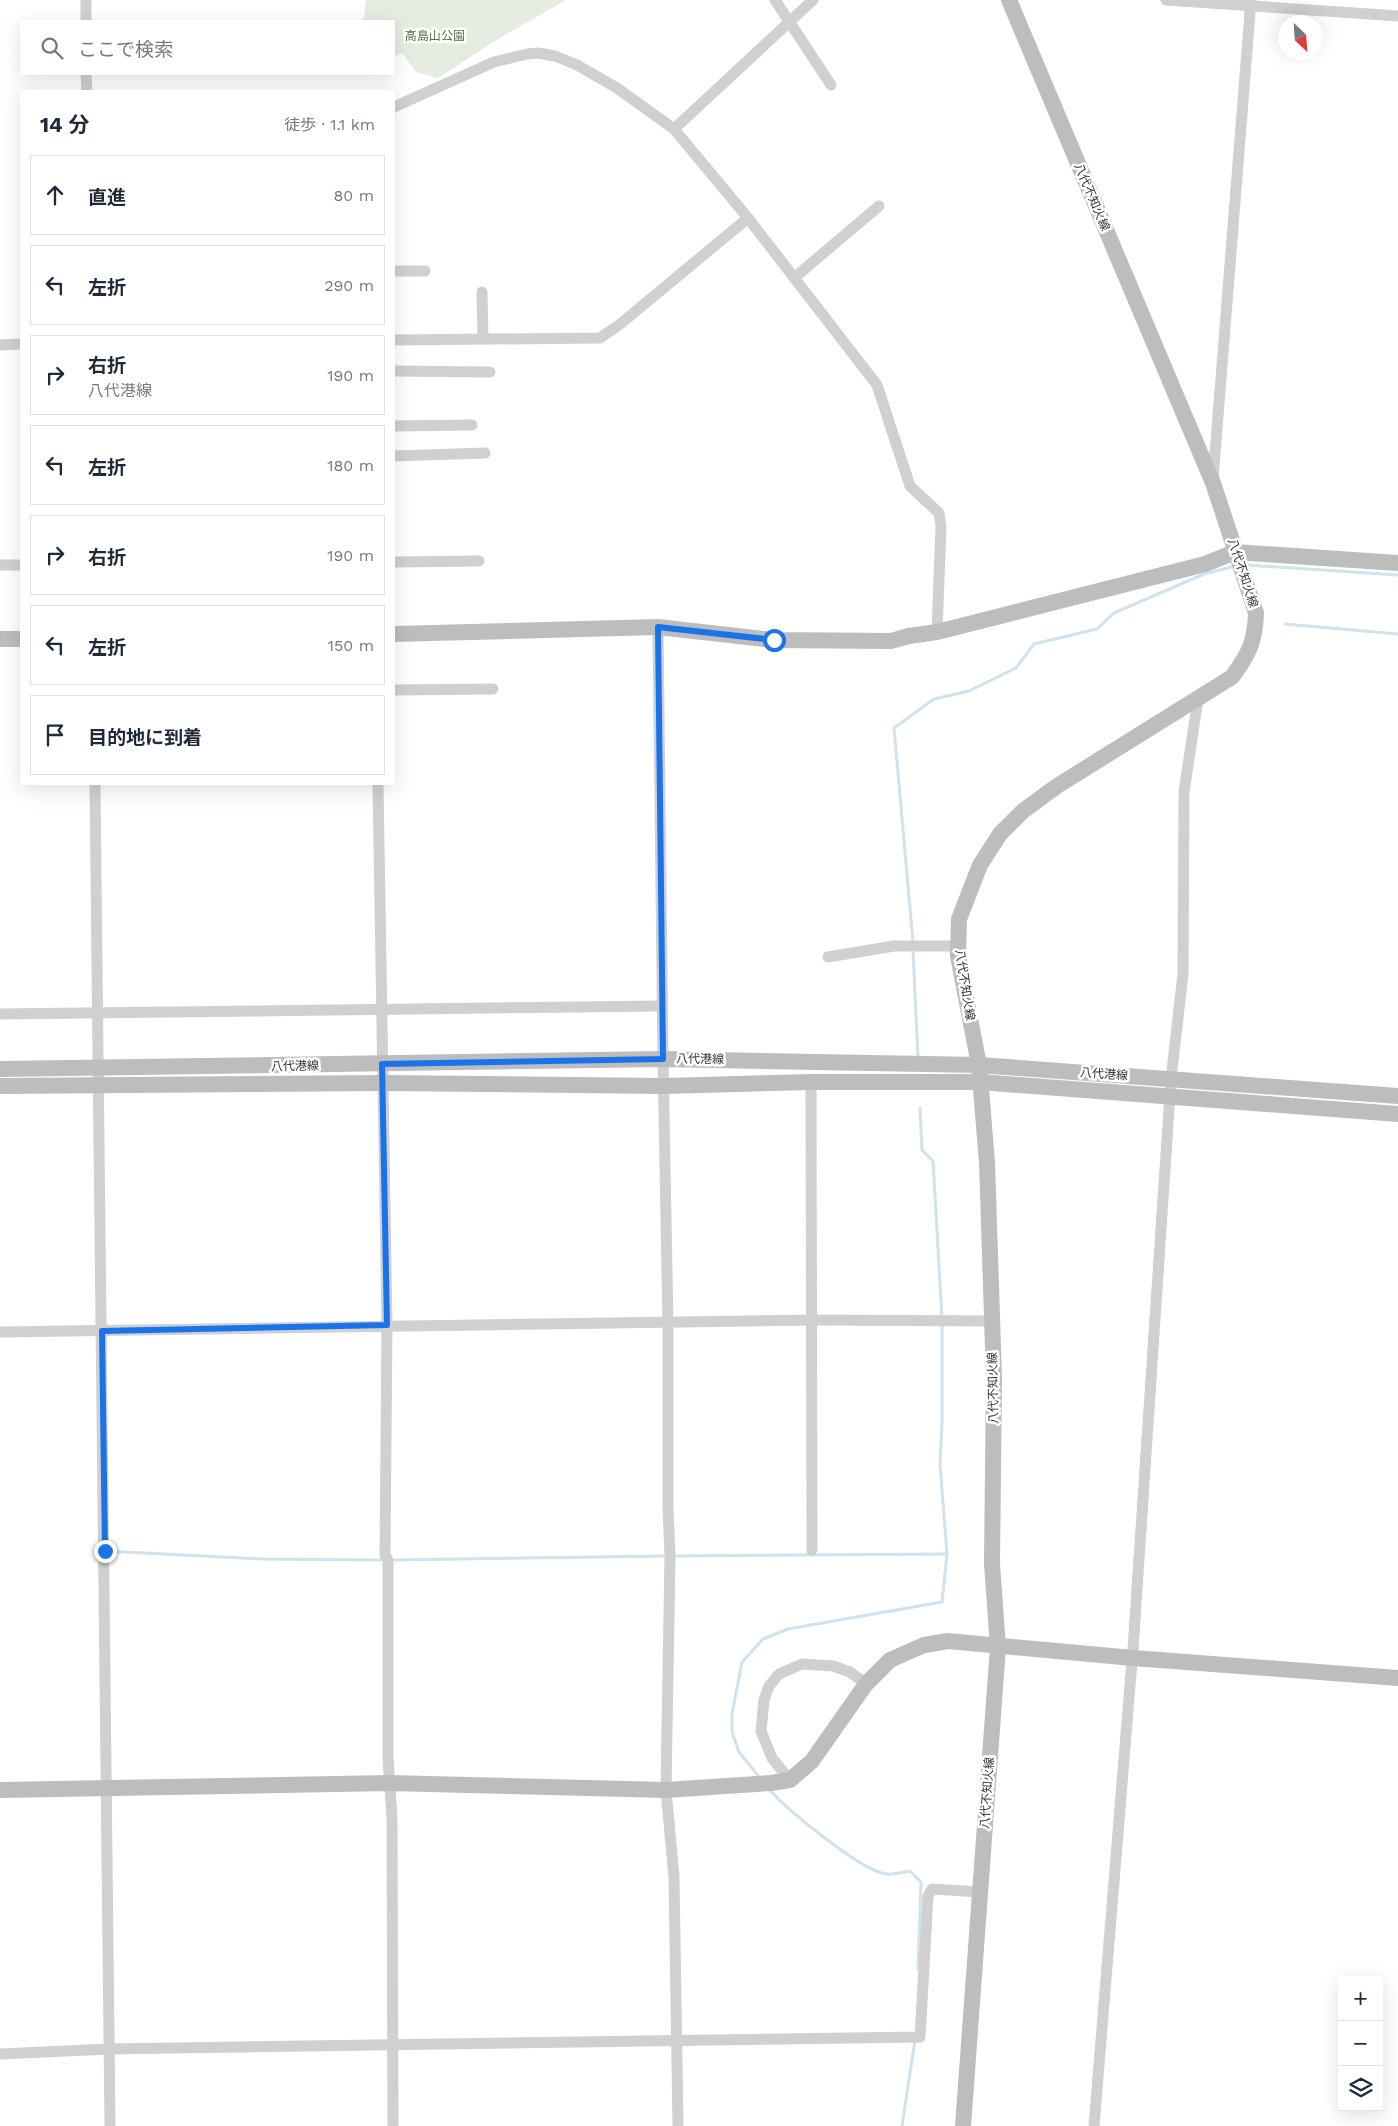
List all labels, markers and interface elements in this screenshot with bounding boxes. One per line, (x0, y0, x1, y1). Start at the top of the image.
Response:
north arrow (1278, 15, 1323, 60)
search box (20, 20, 395, 75)
park label: 高島山公園 (405, 29, 465, 43)
icon: search (38, 34, 66, 62)
text: ここで検索 (78, 38, 173, 61)
text: 14 分 (40, 112, 90, 137)
text: 徒歩 · 1.1 km (284, 115, 375, 134)
street label: 八代不知火線 (1071, 161, 1113, 233)
icon: ahead (41, 181, 69, 209)
text: 直進 (88, 186, 126, 209)
text: 80 m (333, 186, 374, 205)
icon: left (41, 271, 69, 299)
text: 左折 (88, 276, 126, 299)
text: 290 m (324, 276, 374, 295)
text: 右折 (88, 354, 126, 377)
icon: right (41, 361, 69, 389)
text: 190 m (327, 366, 374, 385)
text: 八代港線 (88, 381, 152, 400)
icon: left (41, 451, 69, 479)
text: 左折 (88, 456, 126, 479)
text: 180 m (327, 456, 374, 475)
street label: 八代不知火線 (1225, 537, 1261, 609)
icon: right (41, 541, 69, 569)
text: 右折 (88, 546, 126, 569)
text: 190 m (327, 546, 374, 565)
route start (763, 629, 786, 652)
icon: left (41, 631, 69, 659)
text: 左折 (88, 636, 126, 659)
text: 150 m (328, 636, 374, 655)
icon: arrive (41, 721, 69, 749)
text: 目的地に到着 (88, 726, 202, 749)
street label: 八代不知火線 (952, 948, 978, 1022)
street label: 八代港線 (676, 1052, 724, 1066)
street label: 八代港線 (271, 1059, 319, 1073)
street label: 八代港線 (1080, 1065, 1128, 1083)
street label: 八代不知火線 (985, 1352, 1001, 1424)
route end (94, 1540, 117, 1563)
street label: 八代不知火線 (978, 1757, 996, 1829)
map controls (1338, 1976, 1383, 2111)
button: + (1338, 1976, 1383, 2021)
button: − (1338, 2021, 1383, 2066)
button: layers (1338, 2066, 1383, 2111)

